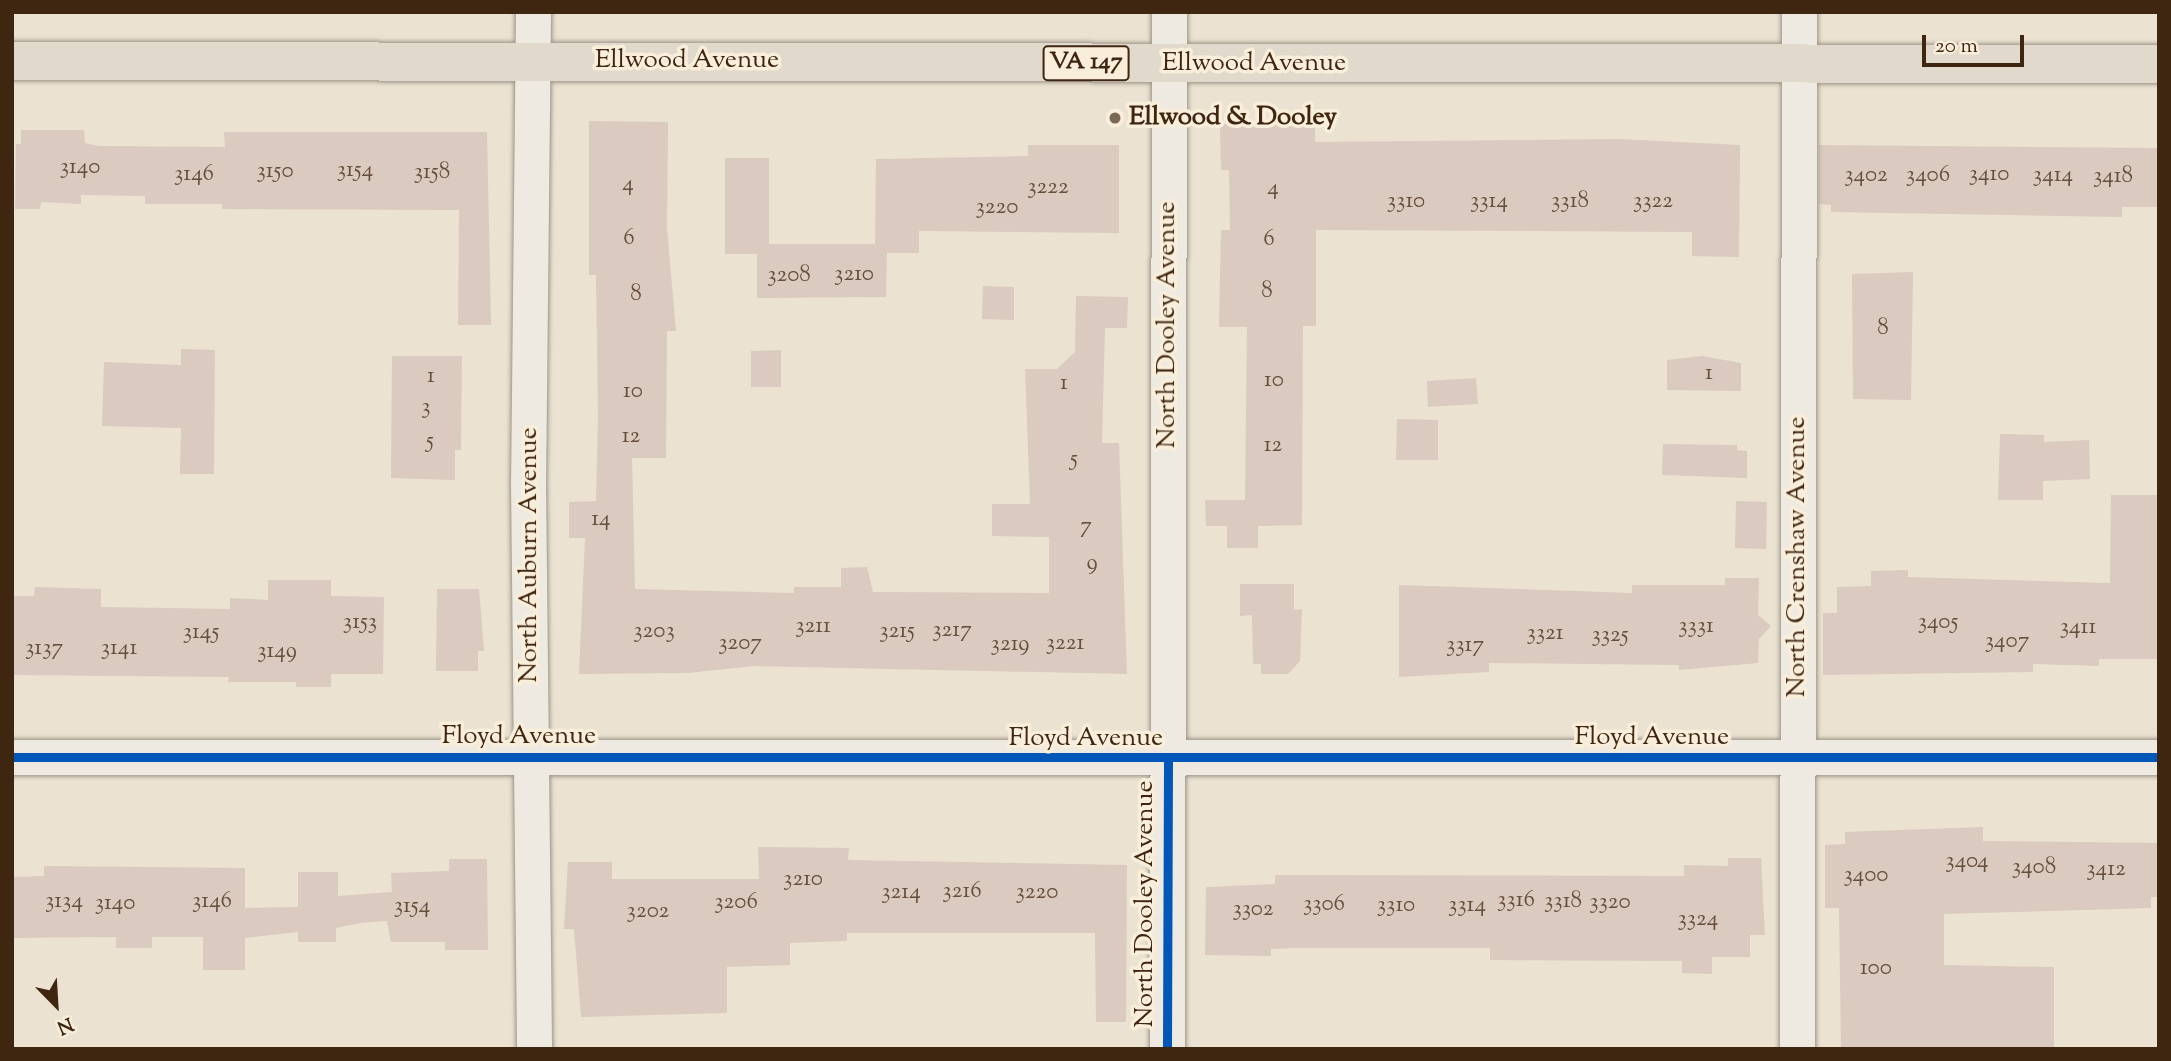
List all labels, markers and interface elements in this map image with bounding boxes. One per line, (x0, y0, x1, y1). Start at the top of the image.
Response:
scale bar (1926, 21, 2028, 65)
text: 20 m (1935, 32, 1978, 62)
road number: VA 147 (1042, 42, 1130, 84)
street label: Ellwood Avenue (595, 45, 779, 77)
street label: Ellwood Avenue (1162, 48, 1346, 80)
place label: Ellwood & Dooley (1129, 102, 1337, 134)
marker: Ellwood & Dooley (1107, 110, 1123, 126)
house number: 3140 (60, 154, 100, 182)
house number: 3154 (337, 157, 373, 185)
house number: 3150 (256, 158, 294, 186)
house number: 3158 (414, 159, 450, 187)
house number: 3146 (174, 161, 214, 189)
house number: 3410 (1969, 161, 2009, 189)
house number: 3402 (1844, 162, 1888, 190)
house number: 3406 (1906, 162, 1950, 190)
house number: 3414 (2033, 162, 2073, 190)
house number: 3418 (2093, 163, 2133, 191)
house number: 4 (622, 171, 634, 199)
house number: 3222 (1027, 174, 1069, 202)
house number: 4 (1267, 175, 1279, 203)
house number: 3310 (1387, 188, 1425, 216)
house number: 3314 (1470, 188, 1508, 216)
house number: 3318 (1551, 188, 1589, 216)
house number: 3322 (1633, 188, 1673, 216)
house number: 3220 (976, 194, 1018, 222)
street label: North Dooley Avenue (1152, 201, 1184, 449)
house number: 6 (623, 225, 635, 253)
house number: 6 (1263, 226, 1275, 254)
house number: 3210 (834, 261, 874, 289)
house number: 3208 (767, 262, 811, 290)
house number: 8 (1261, 278, 1273, 306)
house number: 8 (630, 281, 642, 309)
house number: 8 (1877, 315, 1889, 343)
house number: 1 (1705, 360, 1713, 388)
house number: 1 (427, 363, 435, 391)
house number: 10 (1264, 367, 1284, 395)
house number: 1 (1060, 370, 1068, 398)
house number: 10 (623, 378, 643, 406)
house number: 3 (421, 394, 431, 422)
street label: North Crenshaw Avenue (1782, 417, 1814, 697)
house number: 12 (622, 423, 640, 451)
street label: North Auburn Avenue (514, 427, 546, 683)
house number: 5 (426, 428, 434, 456)
house number: 12 (1264, 432, 1282, 460)
house number: 5 (1070, 446, 1078, 474)
house number: 14 (591, 506, 611, 534)
house number: 7 (1080, 513, 1092, 541)
house number: 9 (1086, 550, 1098, 578)
house number: 3153 (343, 609, 377, 637)
house number: 3405 (1918, 609, 1958, 637)
house number: 3211 (795, 613, 831, 641)
house number: 3331 (1678, 613, 1714, 641)
house number: 3411 (2060, 614, 2096, 642)
house number: 3217 (932, 617, 972, 645)
house number: 3203 (633, 618, 675, 646)
house number: 3215 (879, 618, 915, 646)
house number: 3145 (183, 619, 219, 647)
house number: 3321 (1526, 620, 1564, 648)
house number: 3325 (1591, 622, 1629, 650)
house number: 3407 (1985, 628, 2029, 656)
house number: 3207 (718, 630, 762, 658)
house number: 3221 (1046, 630, 1084, 658)
house number: 3219 (991, 631, 1029, 659)
house number: 3317 (1446, 632, 1484, 660)
house number: 3137 (25, 635, 63, 663)
house number: 3141 (101, 635, 137, 663)
house number: 3149 (257, 638, 297, 666)
street label: Floyd Avenue (442, 721, 596, 753)
street label: Floyd Avenue (1575, 722, 1729, 754)
street label: Floyd Avenue (1009, 723, 1163, 755)
street label: North Dooley Avenue (1130, 780, 1162, 1028)
house number: 3404 (1945, 848, 1989, 876)
house number: 3408 (2012, 854, 2056, 882)
house number: 3412 (2086, 856, 2126, 884)
house number: 3400 (1843, 862, 1889, 890)
house number: 3210 (783, 866, 823, 894)
house number: 3216 (942, 878, 982, 906)
house number: 3214 (881, 879, 921, 907)
house number: 3220 (1016, 879, 1058, 907)
house number: 3316 (1497, 887, 1535, 915)
house number: 3134 (45, 888, 83, 916)
house number: 3146 (192, 888, 232, 916)
house number: 3318 (1544, 888, 1582, 916)
house number: 3206 (714, 889, 758, 917)
house number: 3320 (1589, 889, 1631, 917)
house number: 3140 (95, 890, 135, 918)
house number: 3306 (1303, 891, 1345, 919)
house number: 3310 (1377, 892, 1415, 920)
house number: 3314 (1448, 892, 1486, 920)
house number: 3154 (394, 893, 430, 921)
house number: 3302 (1232, 896, 1274, 924)
house number: 3202 (627, 898, 669, 926)
house number: 3324 (1678, 906, 1718, 934)
house number: 100 (1860, 955, 1892, 983)
north arrow (21, 970, 91, 1040)
text: N (52, 1009, 77, 1040)

